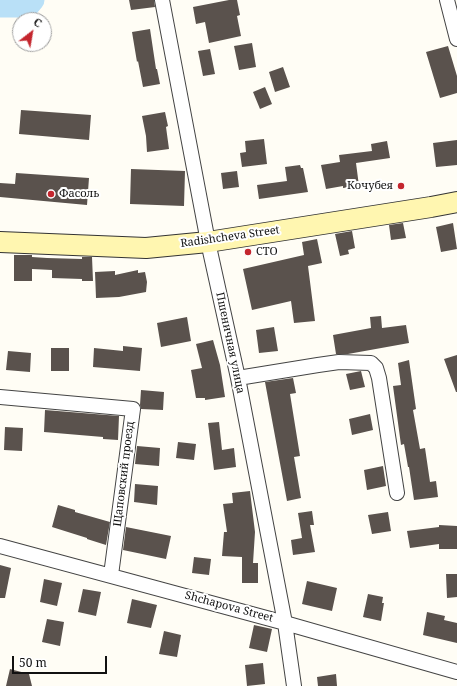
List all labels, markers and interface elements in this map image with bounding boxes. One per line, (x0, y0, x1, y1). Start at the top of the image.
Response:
north arrow (12, 12, 52, 52)
text: С (31, 14, 45, 30)
place label: Кочубея (347, 179, 393, 193)
marker: Кочубея (396, 181, 406, 191)
place label: Фасоль (59, 187, 99, 201)
marker: Фасоль (46, 189, 56, 199)
street label: Radishcheva Street (180, 224, 280, 250)
place label: СТО (256, 245, 278, 259)
marker: СТО (243, 247, 253, 257)
street label: Пшеничная улица (213, 291, 247, 395)
street label: Щаповский проезд (111, 421, 137, 527)
street label: Shchapova Street (183, 589, 275, 625)
scale bar (14, 648, 109, 674)
text: 50 m (19, 654, 47, 671)

